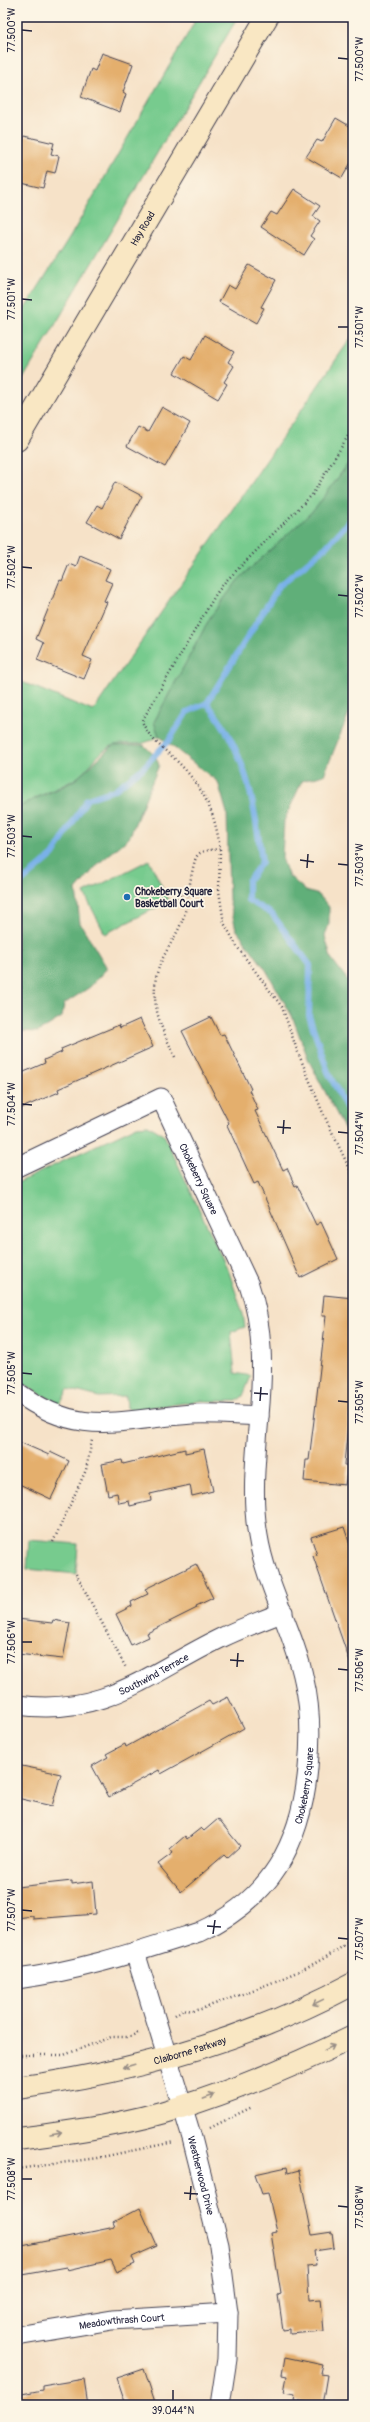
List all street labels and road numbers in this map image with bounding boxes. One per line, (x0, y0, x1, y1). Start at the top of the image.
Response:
street label: Hay Road (128, 209, 158, 248)
street label: Chokeberry Square (176, 1142, 220, 1217)
street label: Southwind Terrace (117, 1651, 191, 1698)
street label: Chokeberry Square (293, 1747, 317, 1826)
street label: Claiborne Parkway (153, 2034, 228, 2068)
street label: Weatherwood Drive (185, 2135, 216, 2216)
street label: Meadowthrash Court (78, 2312, 166, 2332)

